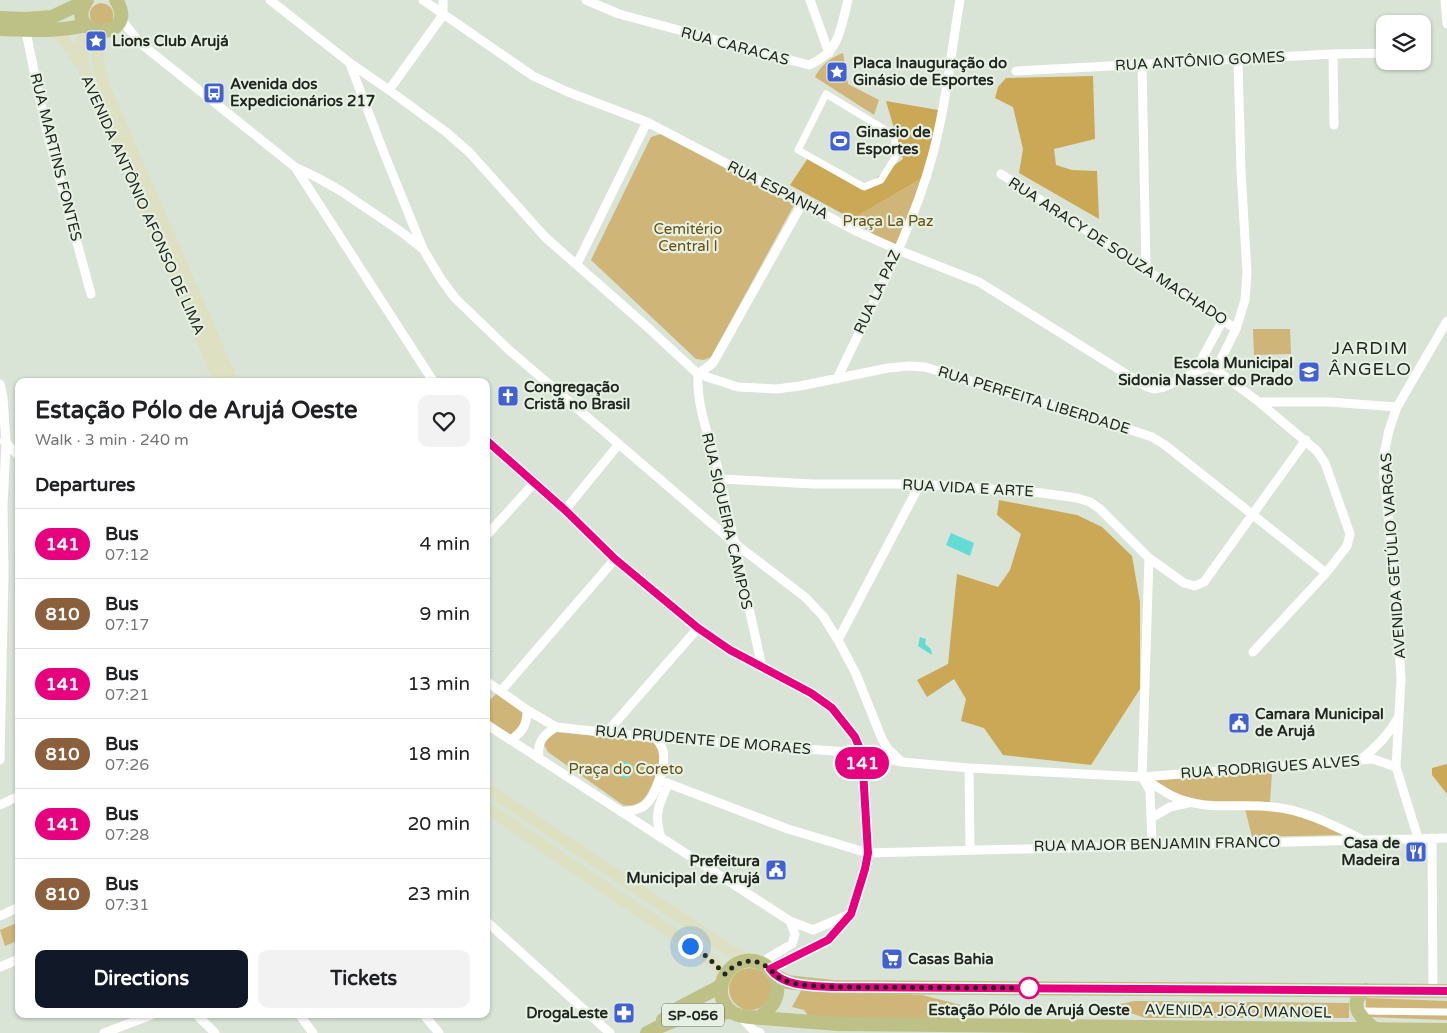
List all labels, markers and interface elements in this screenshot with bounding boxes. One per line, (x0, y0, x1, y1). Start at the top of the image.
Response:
map controls (1376, 15, 1431, 70)
button: layers (1376, 15, 1431, 70)
street label: RUA CARACAS (679, 23, 791, 69)
place icon: Lions Club Arujá (84, 29, 108, 53)
place label: Lions Club Arujá (112, 32, 229, 51)
street label: RUA ANTÔNIO GOMES (1115, 48, 1285, 74)
place label: Placa Inauguração do Ginásio de Esportes (853, 54, 1007, 90)
place icon: Placa Inauguração do Ginásio de Esportes (825, 60, 849, 84)
street label: RUA MARTINS FONTES (26, 71, 86, 243)
street label: AVENIDA ANTÔNIO AFONSO DE LIMA (77, 72, 209, 338)
place label: Avenida dos Expedicionários 217 (230, 75, 375, 111)
bus stop icon: Avenida dos Expedicionários 217 (202, 81, 226, 105)
place label: Ginasio de Esportes (856, 123, 931, 159)
sports icon: Ginasio de Esportes (828, 129, 852, 153)
street label: RUA ESPANHA (725, 157, 831, 223)
street label: RUA ARACY DE SOUZA MACHADO (1005, 173, 1231, 329)
park label: Praça La Paz (842, 212, 934, 230)
park label: Cemitério Central I (654, 220, 722, 255)
street label: RUA LA PAZ (850, 247, 904, 337)
district label: JARDIM ÂNGELO (1328, 337, 1412, 380)
place label: Escola Municipal Sidonia Nasser do Prado (1118, 354, 1293, 389)
school or university icon: Escola Municipal Sidonia Nasser do Prado (1297, 360, 1321, 384)
street label: RUA PERFEITA LIBERDADE (936, 362, 1132, 438)
place label: Congregação Cristã no Brasil (524, 378, 630, 413)
church icon: Congregação Cristã no Brasil (496, 384, 520, 408)
button: heart (418, 395, 470, 447)
text: Estação Pólo de Arujá Oeste (35, 396, 358, 425)
text: Walk · 3 min · 240 m (35, 430, 189, 450)
street label: RUA SIQUEIRA CAMPOS (698, 431, 756, 611)
street label: AVENIDA GETÚLIO VARGAS (1377, 452, 1409, 660)
text: Departures (35, 474, 135, 496)
street label: RUA VIDA E ARTE (902, 476, 1034, 500)
text: Bus (105, 523, 139, 545)
text: 141 (46, 533, 79, 555)
text: 4 min (419, 533, 470, 555)
text: 07:12 (105, 545, 149, 565)
text: Bus (105, 593, 139, 615)
text: 810 (46, 603, 79, 625)
text: 9 min (419, 603, 470, 625)
text: 07:17 (105, 615, 149, 635)
text: Bus (105, 663, 139, 685)
text: 141 (46, 673, 79, 695)
text: 13 min (407, 673, 470, 695)
text: 07:21 (105, 685, 149, 705)
place label: Camara Municipal de Arujá (1255, 705, 1384, 741)
public building icon: Camara Municipal de Arujá (1227, 711, 1251, 735)
street label: RUA PRUDENTE DE MORAES (594, 722, 812, 758)
text: Bus (105, 733, 139, 755)
text: 810 (46, 743, 79, 765)
text: 18 min (407, 743, 470, 765)
line badge: 141 (833, 747, 891, 779)
text: 141 (845, 752, 879, 774)
street label: RUA RODRIGUES ALVES (1180, 752, 1360, 782)
text: 07:26 (105, 755, 149, 775)
park label: Praça do Coreto (568, 760, 684, 778)
text: Bus (105, 803, 139, 825)
text: 141 (46, 813, 79, 835)
text: 20 min (407, 813, 470, 835)
text: 07:28 (105, 825, 149, 845)
street label: RUA MAJOR BENJAMIN FRANCO (1034, 833, 1280, 855)
place label: Casa de Madeira (1341, 834, 1401, 869)
restaurant icon: Casa de Madeira (1404, 840, 1428, 864)
place label: Prefeitura Municipal de Arujá (626, 852, 760, 888)
public building icon: Prefeitura Municipal de Arujá (764, 858, 788, 882)
text: Bus (105, 873, 139, 895)
text: 810 (46, 883, 79, 905)
text: 23 min (407, 883, 470, 905)
text: 07:31 (105, 895, 149, 915)
your location (678, 934, 703, 959)
supermarket icon: Casas Bahia (880, 947, 904, 971)
button: Directions (35, 950, 248, 1008)
button: Tickets (258, 950, 470, 1008)
place label: Casas Bahia (908, 950, 994, 968)
marker: Estação Pólo de Arujá Oeste (1018, 977, 1040, 999)
street label: AVENIDA JOÃO MANOEL (1144, 1000, 1332, 1022)
pharmacy icon: DrogaLeste (612, 1001, 636, 1025)
place label: Estação Pólo de Arujá Oeste (928, 1001, 1130, 1020)
place label: DrogaLeste (526, 1004, 609, 1023)
road number: SP-056 (662, 1004, 724, 1026)

